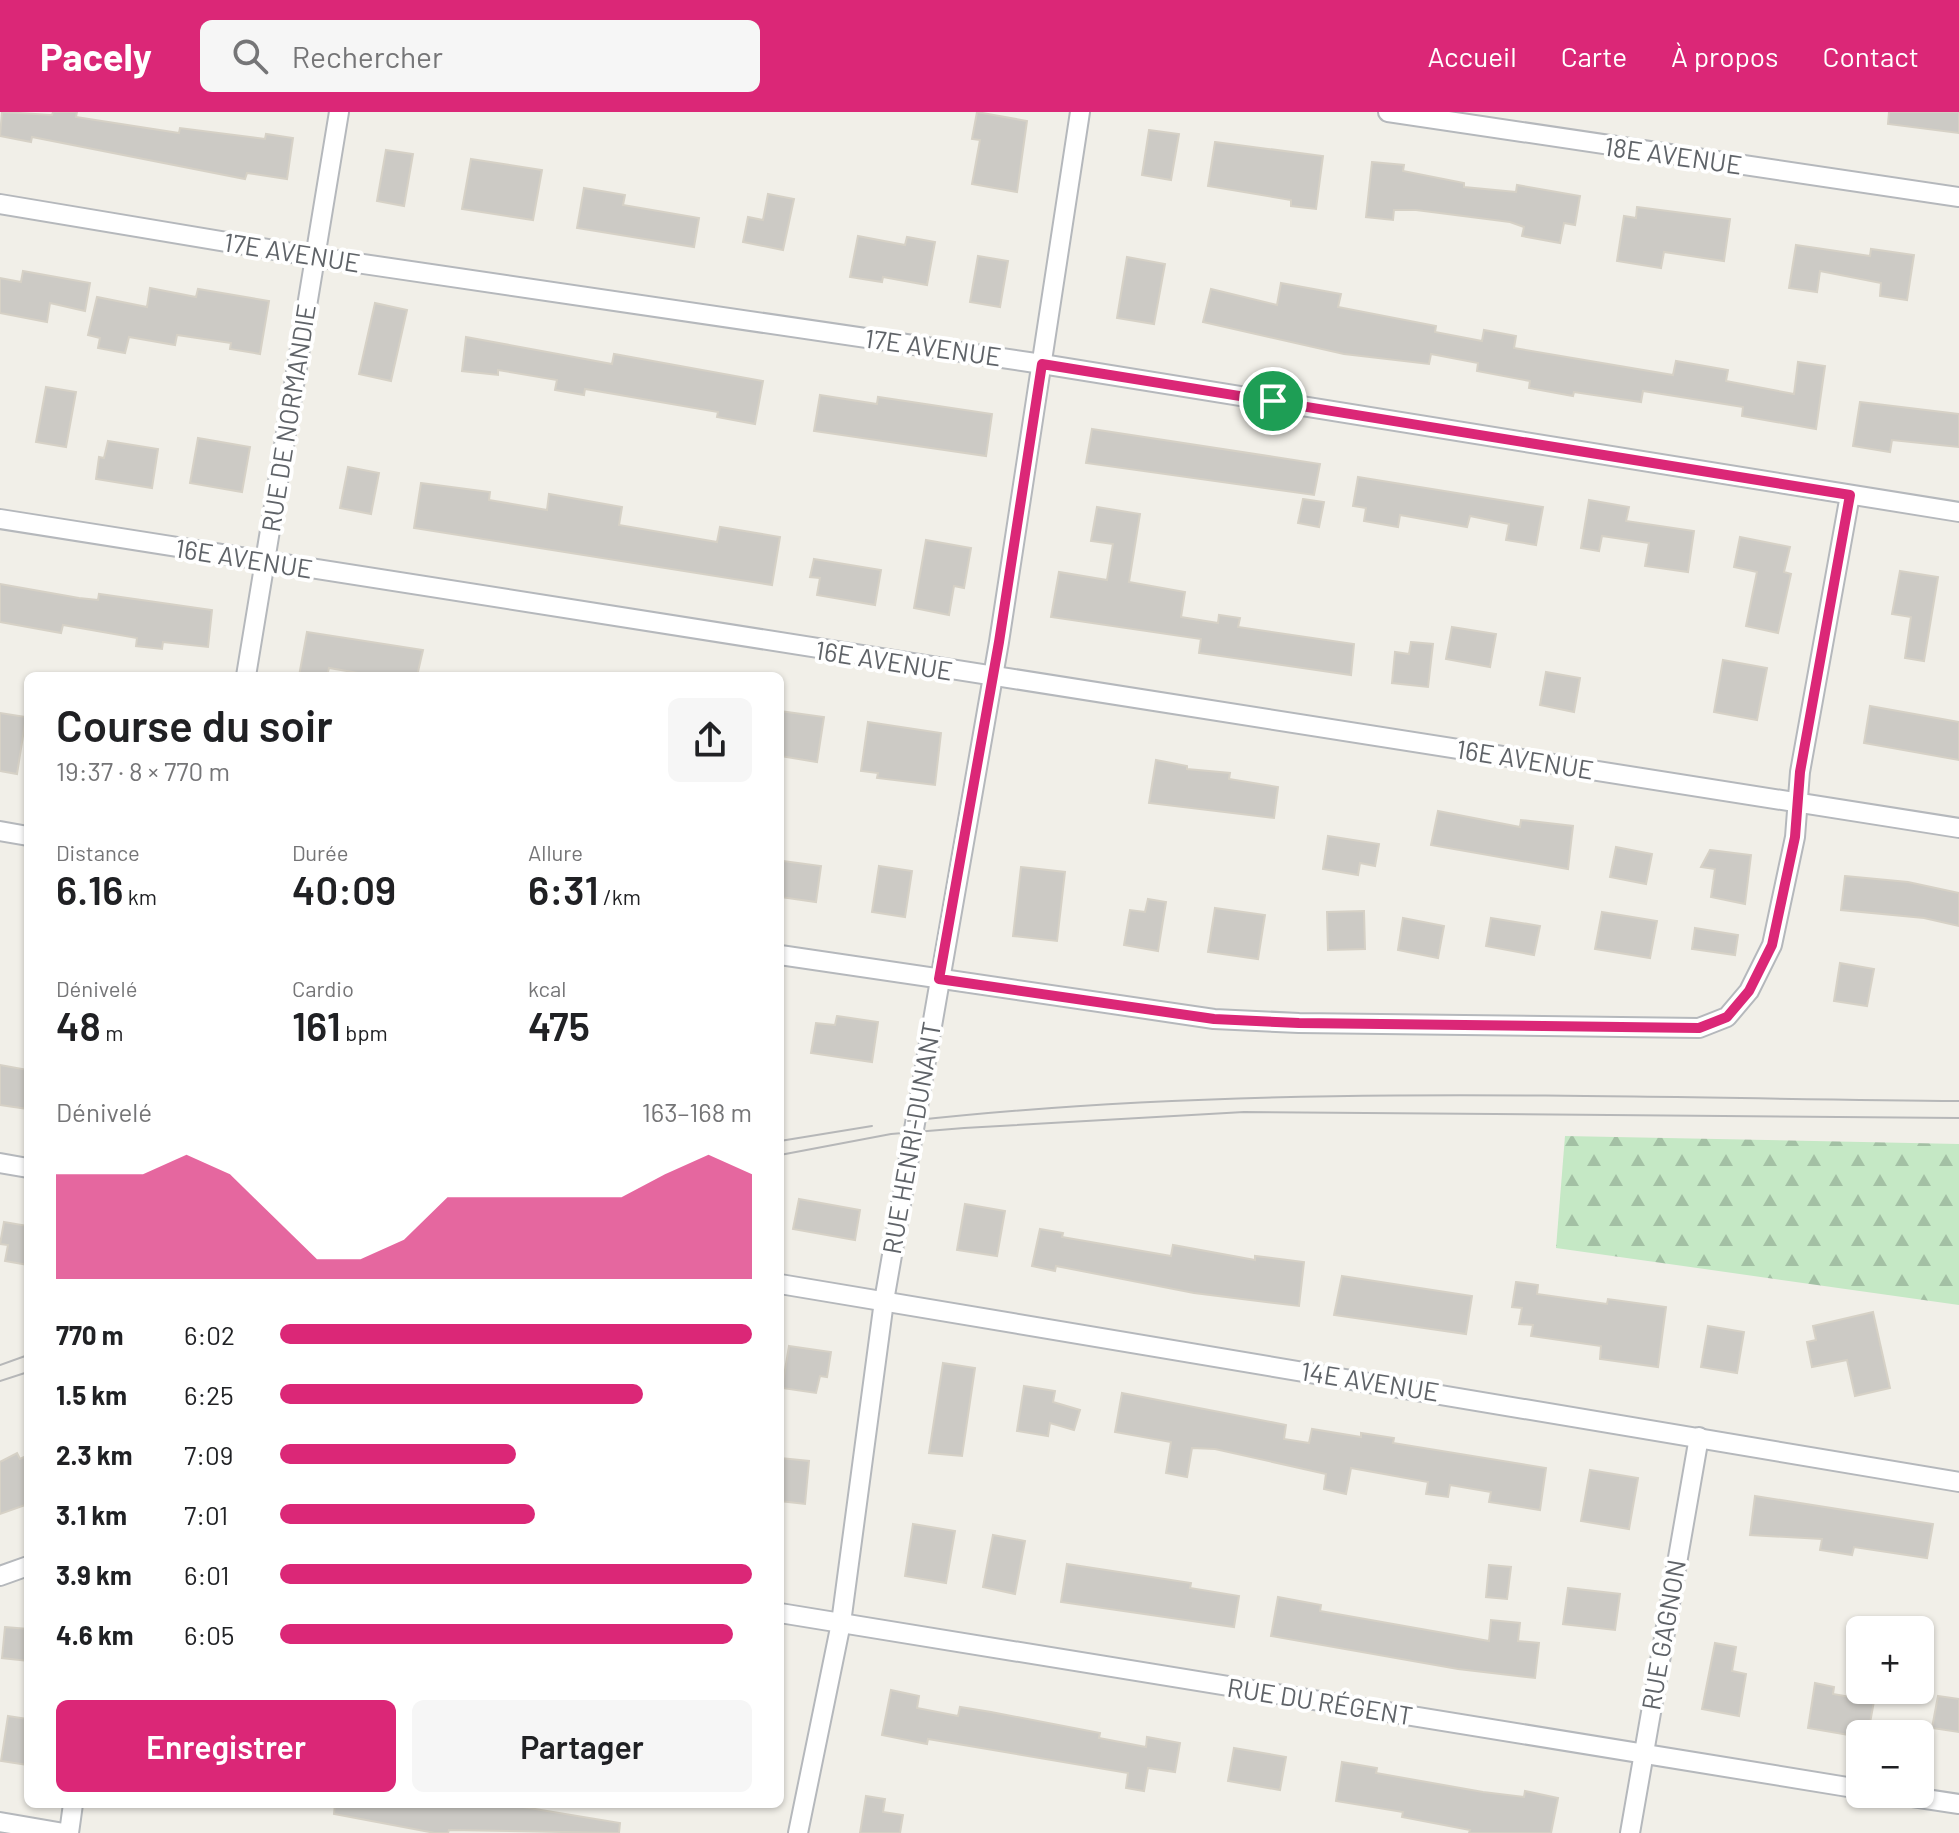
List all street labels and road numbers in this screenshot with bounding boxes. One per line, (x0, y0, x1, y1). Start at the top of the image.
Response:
street label: 18E AVENUE (1602, 129, 1744, 180)
street label: 17E AVENUE (222, 225, 363, 278)
street label: RUE DE NORMANDIE (254, 302, 321, 534)
street label: 17E AVENUE (863, 322, 1004, 371)
street label: 16E AVENUE (173, 531, 315, 584)
street label: 16E AVENUE (813, 633, 955, 686)
street label: 16E AVENUE (1454, 732, 1596, 785)
street label: RUE HENRI-DUNANT (875, 1019, 946, 1256)
street label: 14E AVENUE (1299, 1354, 1442, 1407)
street label: RUE GAGNON (1634, 1557, 1691, 1712)
street label: RUE DU RÉGENT (1225, 1671, 1415, 1730)

